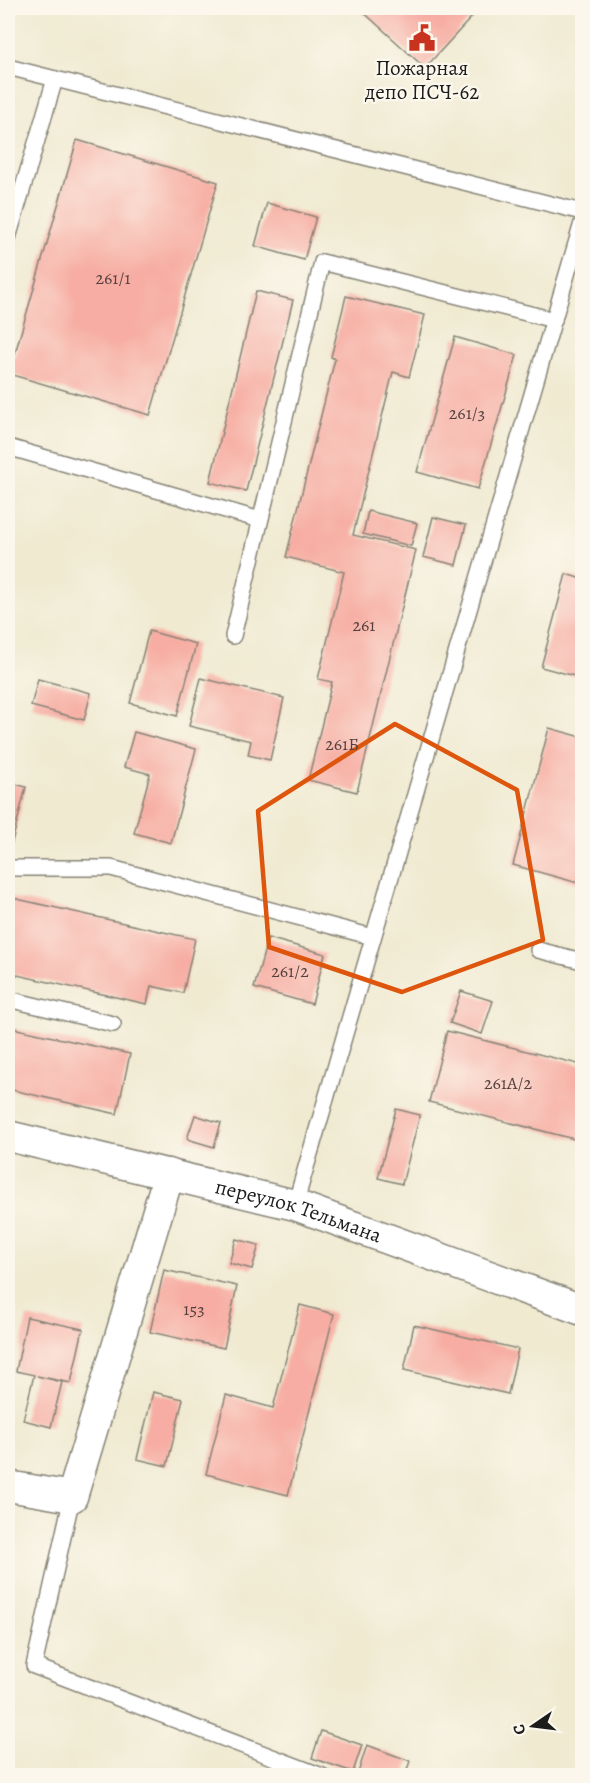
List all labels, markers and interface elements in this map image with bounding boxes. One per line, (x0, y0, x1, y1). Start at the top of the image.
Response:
public building icon: Пожарная депо ПСЧ-62 (407, 23, 437, 53)
place label: Пожарная депо ПСЧ-62 (364, 54, 479, 106)
house number: 261/1 (95, 266, 131, 290)
house number: 261/3 (449, 401, 485, 425)
house number: 261 (352, 613, 376, 637)
house number: 261Б (325, 732, 359, 756)
house number: 261/2 (271, 959, 309, 983)
house number: 261А/2 (484, 1071, 532, 1095)
street label: переулок Тельмана (212, 1172, 386, 1250)
house number: 153 (183, 1297, 205, 1321)
north arrow (503, 1696, 563, 1756)
text: С (508, 1722, 531, 1737)

